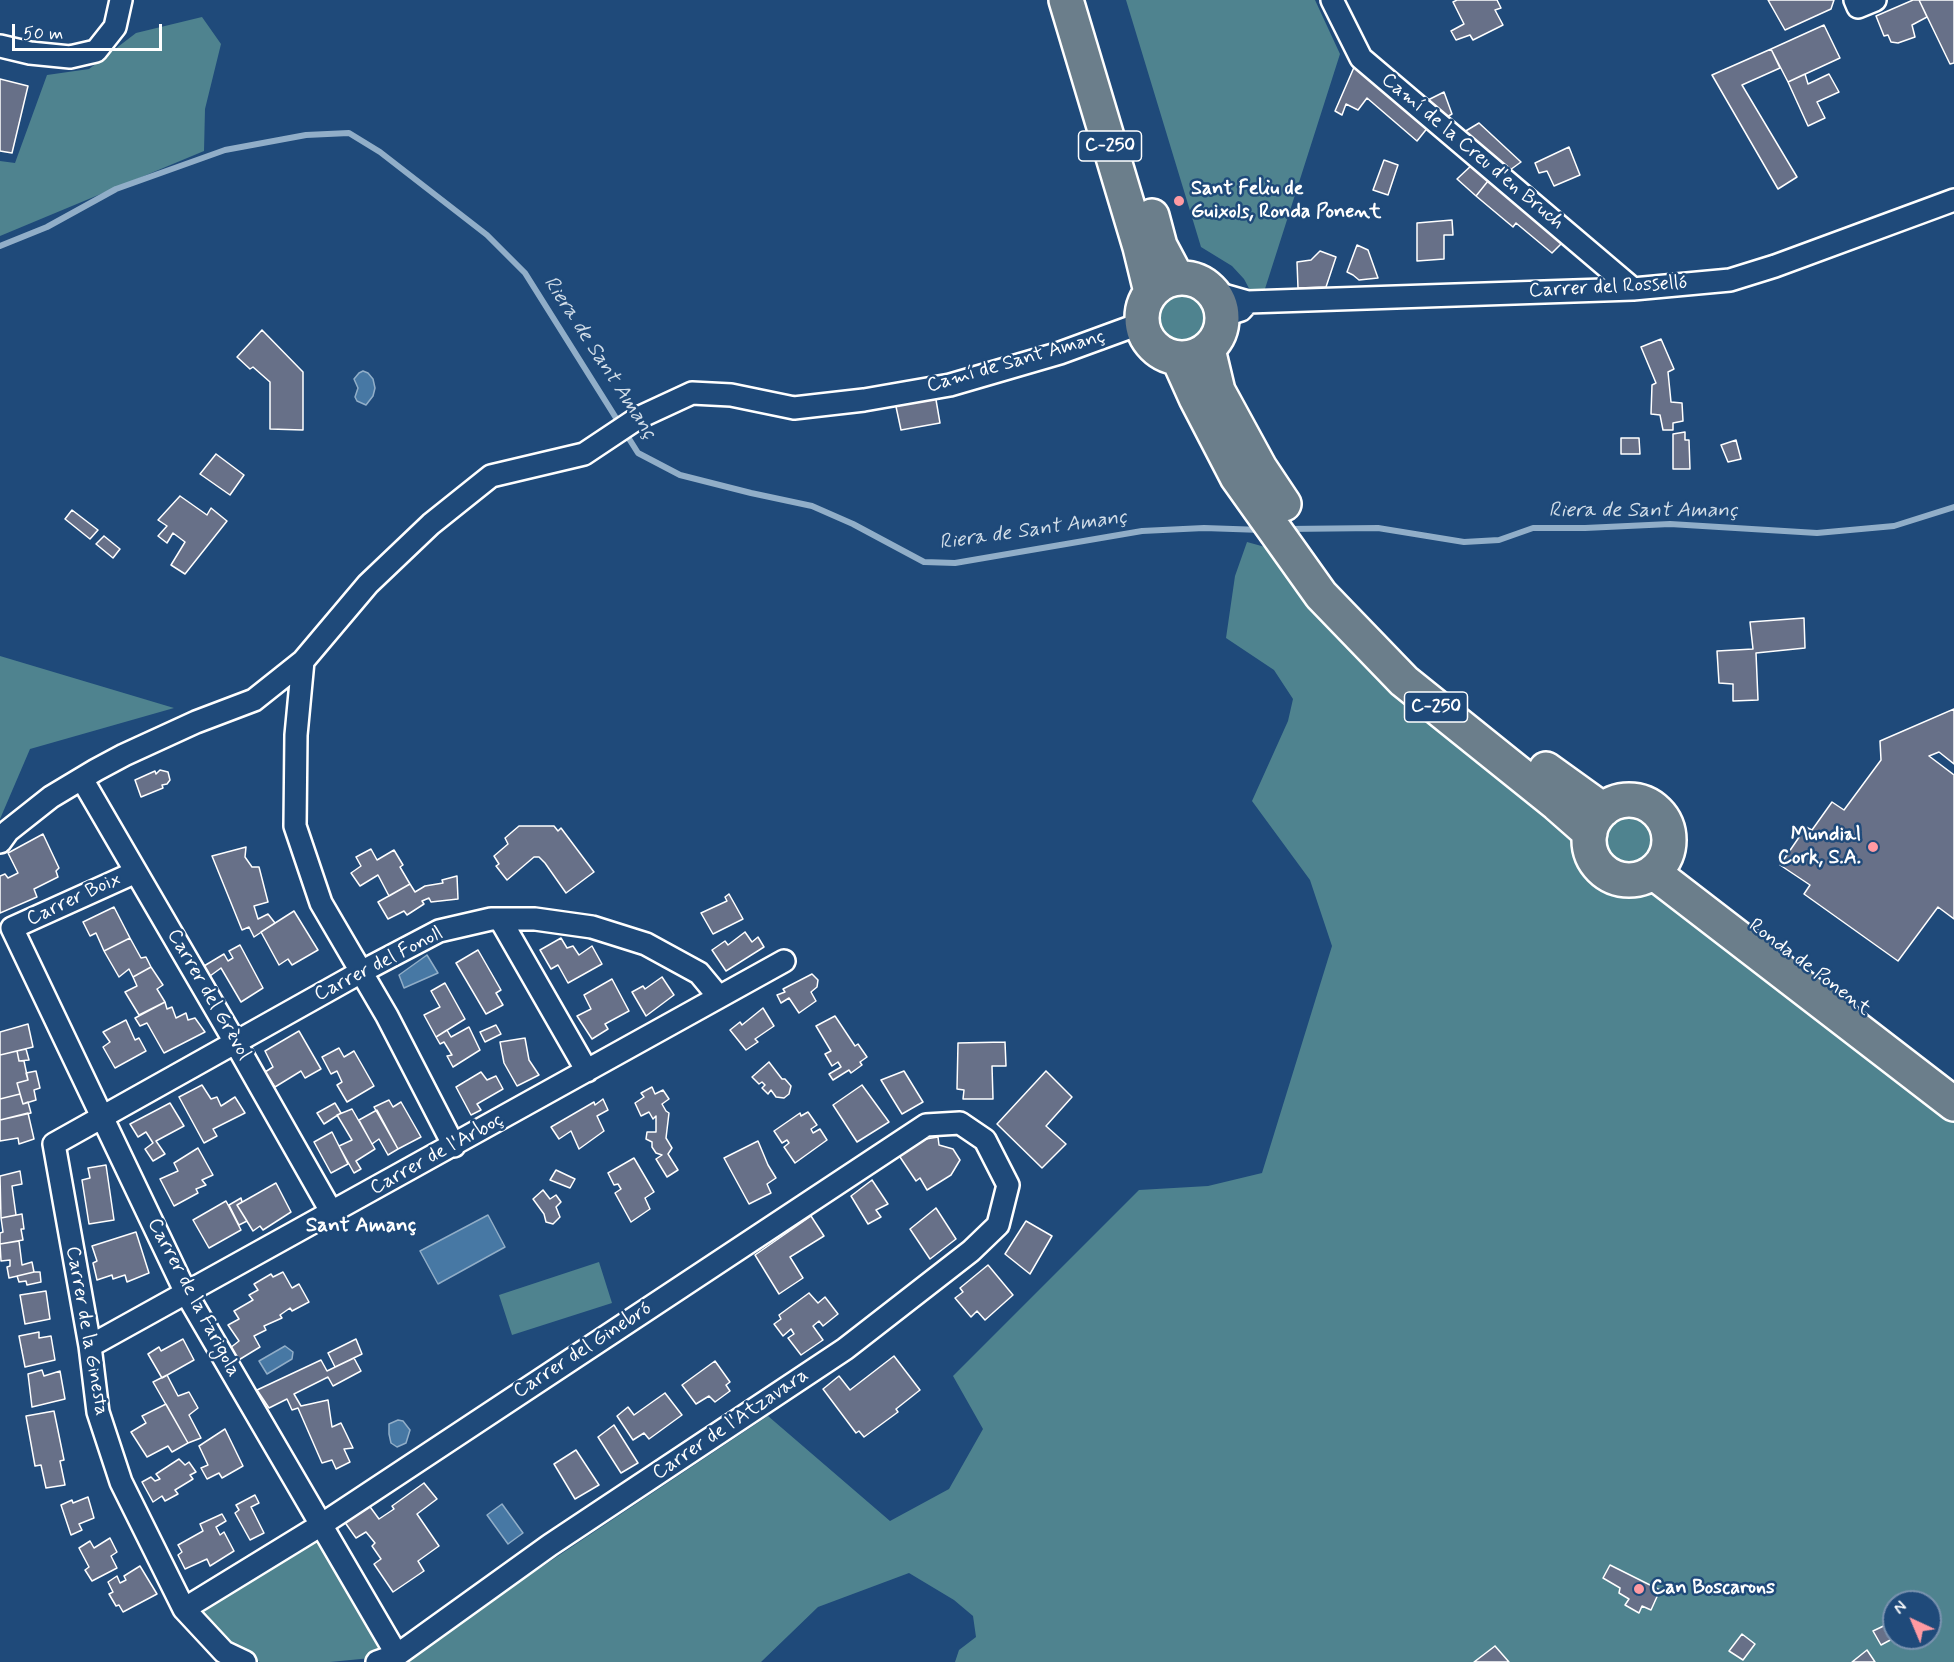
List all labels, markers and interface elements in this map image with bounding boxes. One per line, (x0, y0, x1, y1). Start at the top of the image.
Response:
scale bar (15, 12, 165, 50)
text: 50 m (23, 22, 63, 46)
street label: Camí de la Creu d'en Bruch (1376, 68, 1568, 236)
road number: C-250 (1078, 131, 1142, 161)
place label: Sant Feliu de Guixols, Ronda Ponent (1191, 178, 1381, 225)
marker: Sant Feliu de Guixols, Ronda Ponent (1172, 194, 1186, 208)
water label: Riera de Sant Amanç (537, 272, 661, 444)
street label: Carrer del Rosselló (1528, 272, 1688, 304)
street label: Camí de Sant Amanç (924, 325, 1108, 399)
water label: Riera de Sant Amanç (1549, 499, 1737, 525)
water label: Riera de Sant Amanç (938, 505, 1128, 557)
road number: C-250 (1404, 692, 1468, 722)
place label: Mundial Cork, S.A. (1778, 824, 1861, 871)
marker: Mundial Cork, S.A. (1866, 840, 1880, 854)
street label: Carrer Boix (23, 868, 125, 932)
street label: Ronda de Ponent (1743, 914, 1875, 1022)
street label: Carrer del Fonoll (311, 922, 447, 1008)
street label: Carrer del Grèvol (161, 925, 255, 1065)
street label: Carrer de l'Arboç (366, 1109, 508, 1201)
district label: Sant Amanç (306, 1214, 416, 1240)
street label: Carrer de la Farigola (141, 1215, 245, 1381)
street label: Carrer de la Ginesta (59, 1244, 113, 1418)
street label: Carrer del Ginebró (509, 1297, 657, 1405)
street label: Carrer de l'Atzavara (648, 1364, 814, 1486)
place label: Can Boscarons (1651, 1577, 1775, 1601)
marker: Can Boscarons (1632, 1582, 1646, 1596)
north arrow (1882, 1590, 1942, 1650)
text: N (1889, 1597, 1912, 1619)

